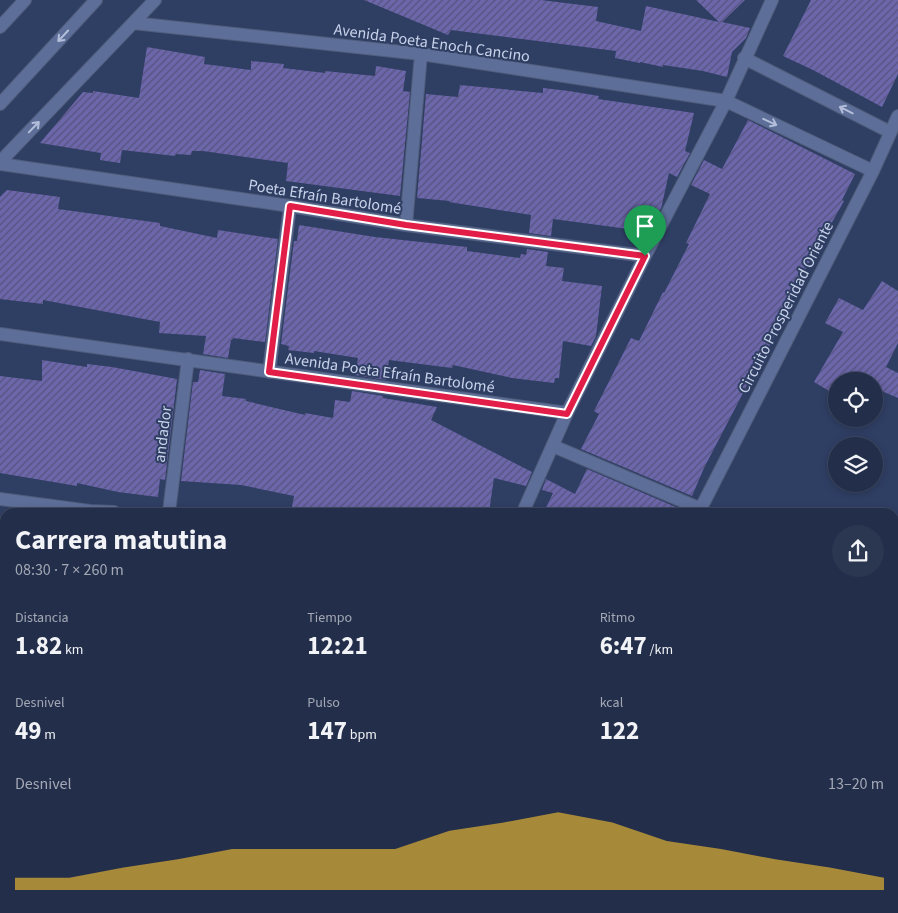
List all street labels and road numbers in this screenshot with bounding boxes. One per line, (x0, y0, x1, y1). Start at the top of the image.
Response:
street label: Avenida Poeta Enoch Cancino (332, 18, 531, 68)
street label: Poeta Efraín Bartolomé (247, 174, 403, 220)
street label: Circuito Prosperidad Oriente (733, 218, 839, 397)
street label: Avenida Poeta Efraín Bartolomé (284, 347, 496, 399)
street label: andador (149, 404, 177, 464)

